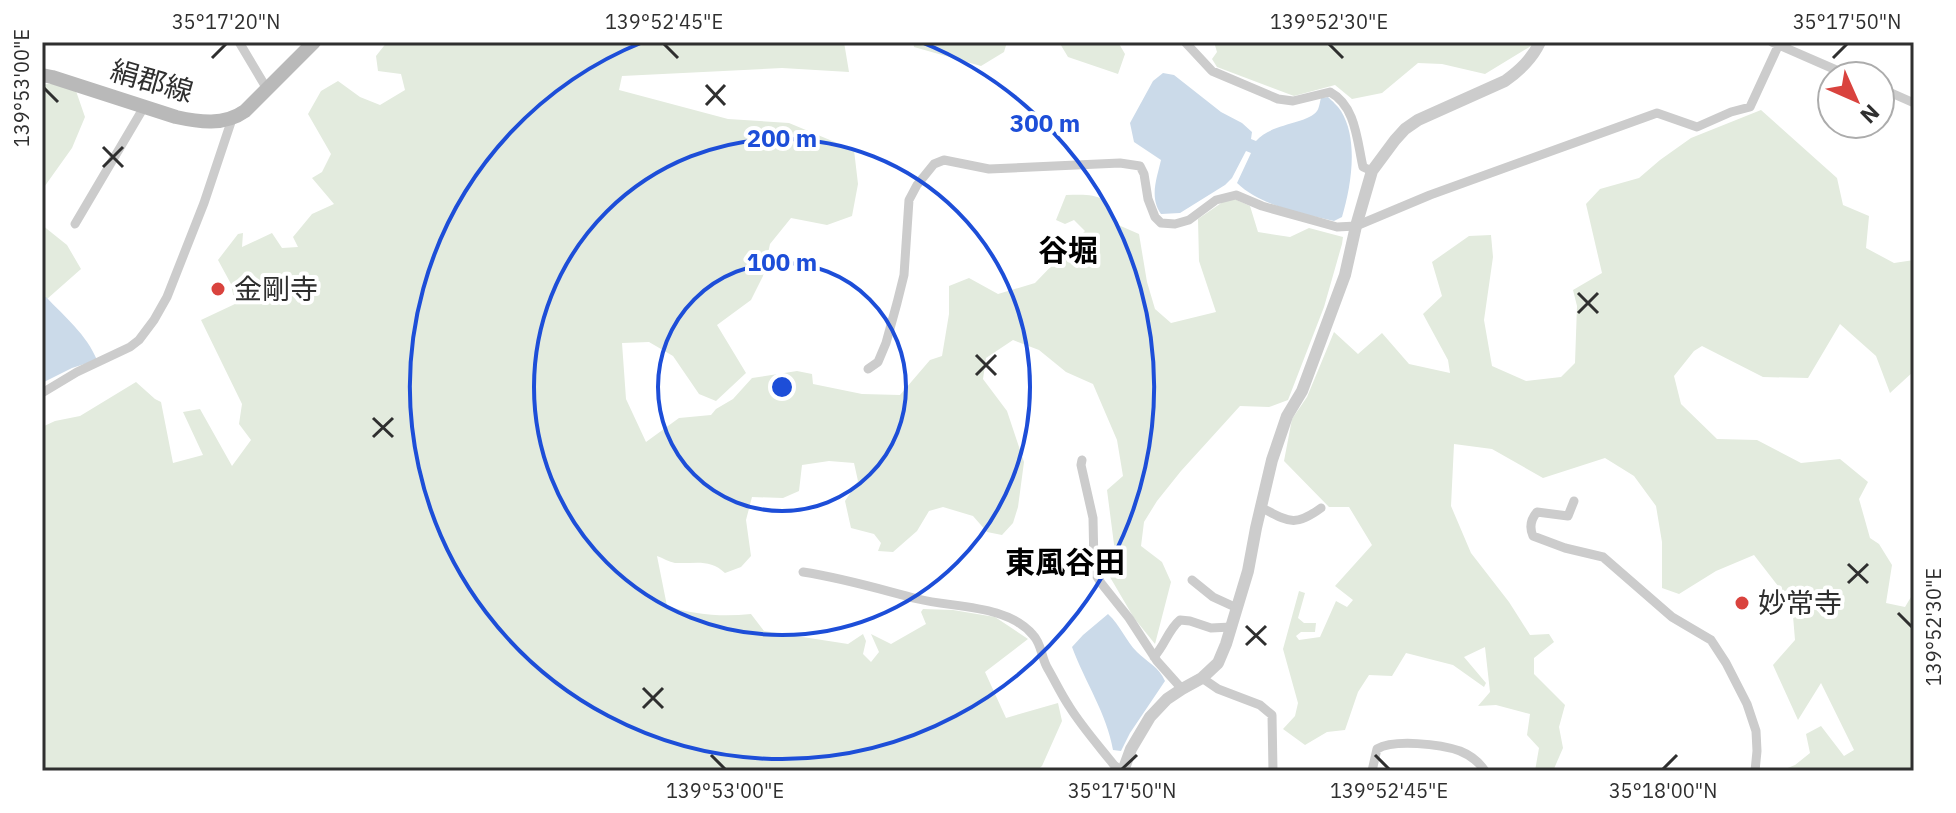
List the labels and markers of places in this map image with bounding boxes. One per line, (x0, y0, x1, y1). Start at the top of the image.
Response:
place label: 金剛寺 (234, 270, 318, 307)
marker: 金剛寺 (209, 280, 227, 298)
centre of rings (768, 373, 796, 401)
place label: 妙常寺 (1758, 584, 1842, 621)
marker: 妙常寺 (1733, 594, 1751, 612)

